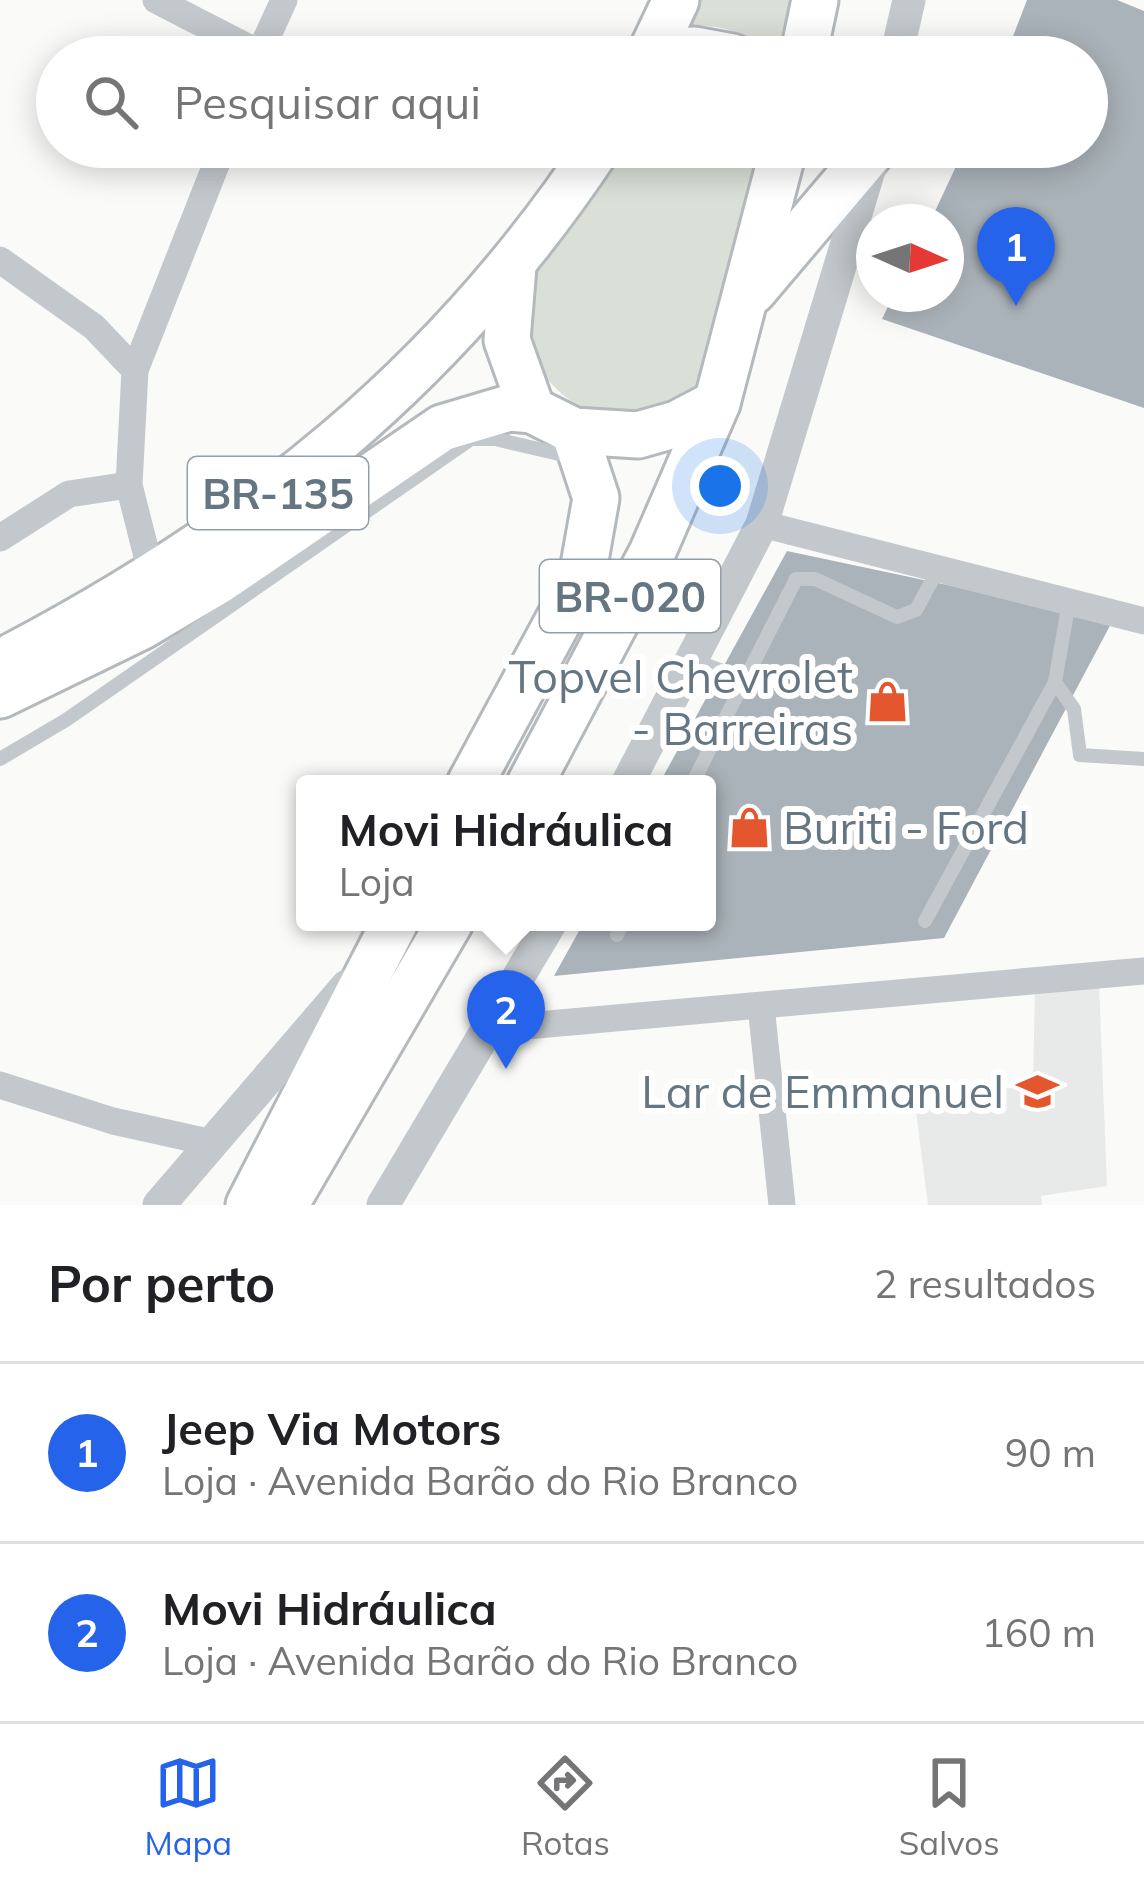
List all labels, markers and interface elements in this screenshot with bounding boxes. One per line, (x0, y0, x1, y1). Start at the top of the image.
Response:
search box (36, 36, 1108, 168)
icon: search (78, 69, 144, 135)
text: Pesquisar aqui (174, 74, 481, 130)
north arrow (856, 204, 964, 312)
pin: 1 (977, 207, 1055, 306)
your location (690, 456, 750, 516)
road number: BR-135 (188, 457, 368, 529)
road number: BR-020 (540, 560, 720, 632)
place label: Topvel Chevrolet - Barreiras (508, 648, 853, 756)
shop icon: Topvel Chevrolet - Barreiras (864, 679, 910, 725)
popup (296, 775, 716, 931)
place label: Buriti - Ford (783, 799, 1029, 855)
text: Movi Hidráulica (339, 801, 673, 857)
shop icon: Buriti - Ford (726, 804, 772, 850)
text: Loja (339, 857, 415, 906)
pin: 2 (467, 970, 545, 1069)
place label: Lar de Emmanuel (641, 1063, 1004, 1119)
school or university icon: Lar de Emmanuel (1015, 1068, 1061, 1114)
text: Por perto (48, 1251, 275, 1315)
text: 2 resultados (874, 1259, 1096, 1308)
text: Jeep Via Motors (162, 1400, 501, 1456)
text: 1 (75, 1428, 99, 1477)
text: 90 m (1005, 1428, 1096, 1477)
text: Loja · Avenida Barão do Rio Branco (162, 1456, 798, 1505)
text: Movi Hidráulica (162, 1580, 497, 1636)
text: 2 (75, 1608, 99, 1657)
text: 160 m (981, 1608, 1096, 1657)
text: Loja · Avenida Barão do Rio Branco (162, 1636, 798, 1685)
tab: Mapa (144, 1750, 232, 1863)
tab: Rotas (521, 1750, 610, 1863)
tab: Salvos (899, 1750, 1000, 1863)

